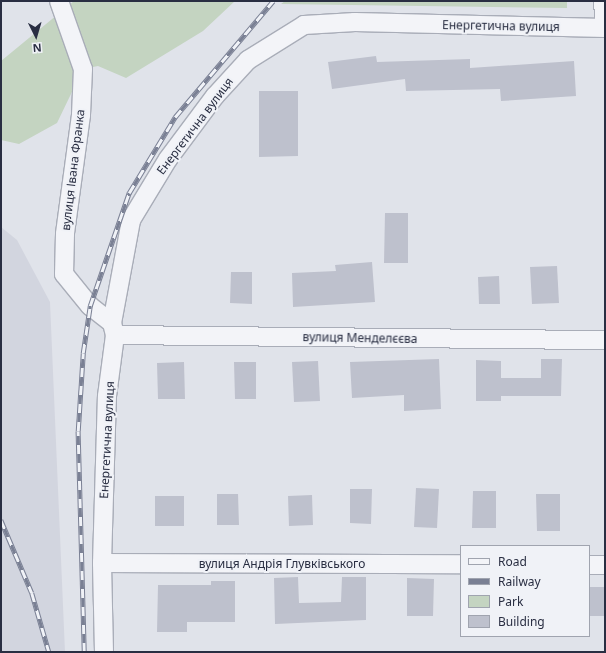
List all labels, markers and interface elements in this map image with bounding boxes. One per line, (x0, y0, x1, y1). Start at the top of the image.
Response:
north arrow (16, 16, 56, 56)
street label: Енергетична вулиця (442, 18, 560, 34)
text: N (32, 41, 42, 56)
street label: Енергетична вулиця (154, 75, 236, 177)
street label: вулиця Івана Франка (58, 109, 88, 231)
street label: вулиця Менделєєва (302, 330, 418, 346)
street label: Енергетична вулиця (97, 381, 117, 499)
legend (460, 545, 590, 637)
text: Road (498, 553, 527, 570)
street label: вулиця Андрія Глувківського (199, 557, 365, 571)
text: Railway (498, 573, 541, 590)
text: Park (498, 593, 523, 610)
text: Building (498, 613, 545, 630)

